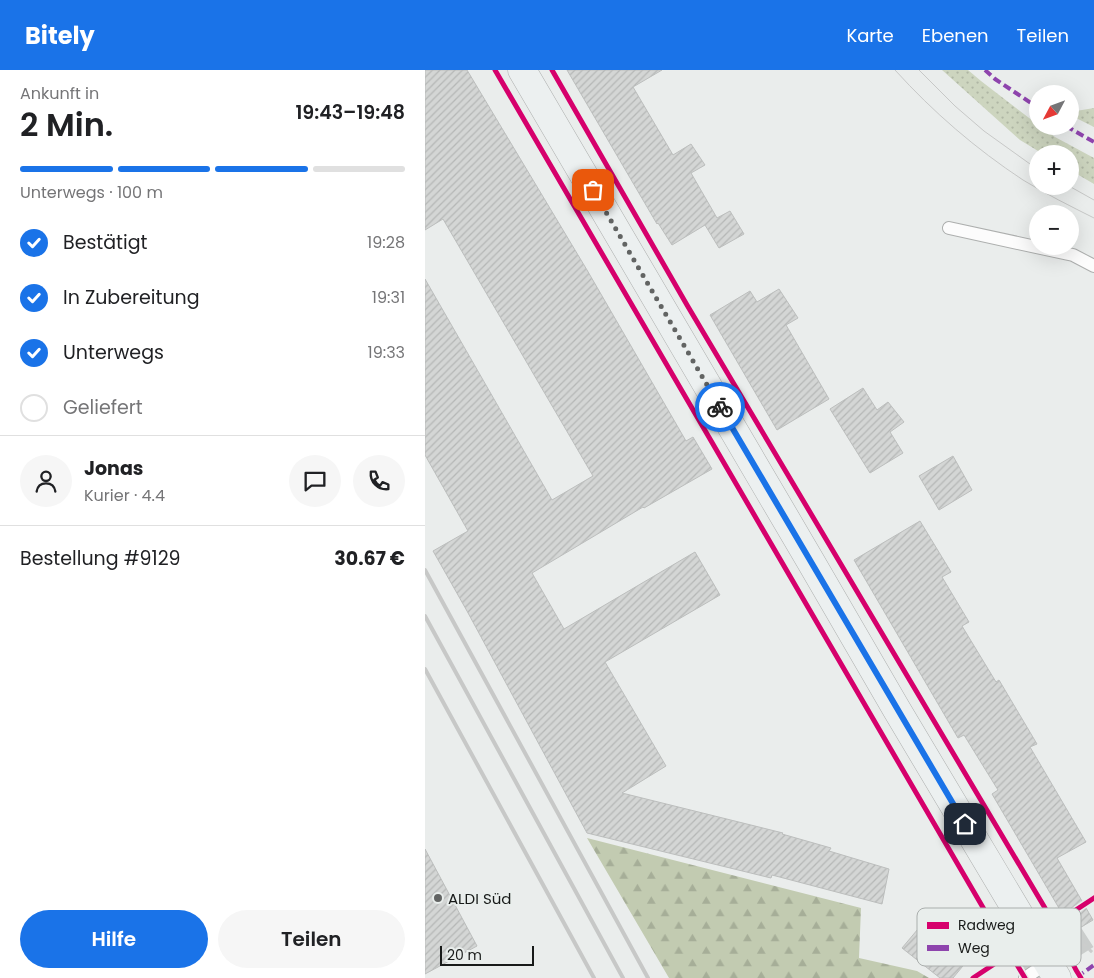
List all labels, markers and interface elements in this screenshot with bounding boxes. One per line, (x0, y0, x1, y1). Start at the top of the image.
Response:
text: Bitely (25, 19, 95, 52)
text: Karte (846, 23, 894, 48)
text: Ebenen (922, 23, 989, 48)
text: Teilen (1017, 23, 1069, 48)
text: Ankunft in (20, 82, 99, 105)
north arrow (1029, 85, 1079, 135)
map controls (1029, 85, 1079, 255)
text: 19:43–19:48 (295, 99, 405, 126)
text: 2 Min. (20, 102, 113, 147)
button: + (1029, 145, 1079, 195)
pin (572, 169, 614, 211)
icon: bag (579, 176, 607, 204)
text: Unterwegs · 100 m (20, 181, 163, 204)
button: − (1029, 205, 1079, 255)
icon: check (20, 229, 48, 257)
text: Bestätigt (63, 229, 147, 256)
text: 19:28 (367, 231, 405, 254)
icon: check (20, 284, 48, 312)
text: In Zubereitung (63, 284, 200, 311)
text: 19:31 (372, 286, 405, 309)
icon: check (20, 339, 48, 367)
text: Unterwegs (63, 339, 164, 366)
text: 19:33 (368, 341, 405, 364)
courier (695, 382, 745, 432)
icon: bike (706, 393, 734, 421)
text: Geliefert (63, 394, 143, 421)
button: person (20, 455, 72, 507)
text: Jonas (84, 455, 143, 482)
button: chat (289, 455, 341, 507)
button: phone (353, 455, 405, 507)
text: Kurier · 4.4 (84, 484, 165, 507)
text: Bestellung #9129 (20, 545, 181, 572)
text: 30.67 € (334, 545, 405, 572)
pin (944, 803, 986, 845)
icon: home (951, 810, 979, 838)
place label: ALDI Süd (448, 888, 511, 909)
marker: ALDI Süd (432, 892, 444, 904)
legend (917, 908, 1081, 966)
button: Hilfe (20, 910, 208, 968)
button: Teilen (218, 910, 405, 968)
text: Radweg (958, 915, 1015, 935)
text: Weg (958, 938, 990, 958)
scale bar (440, 943, 534, 966)
text: 20 m (447, 945, 482, 965)

